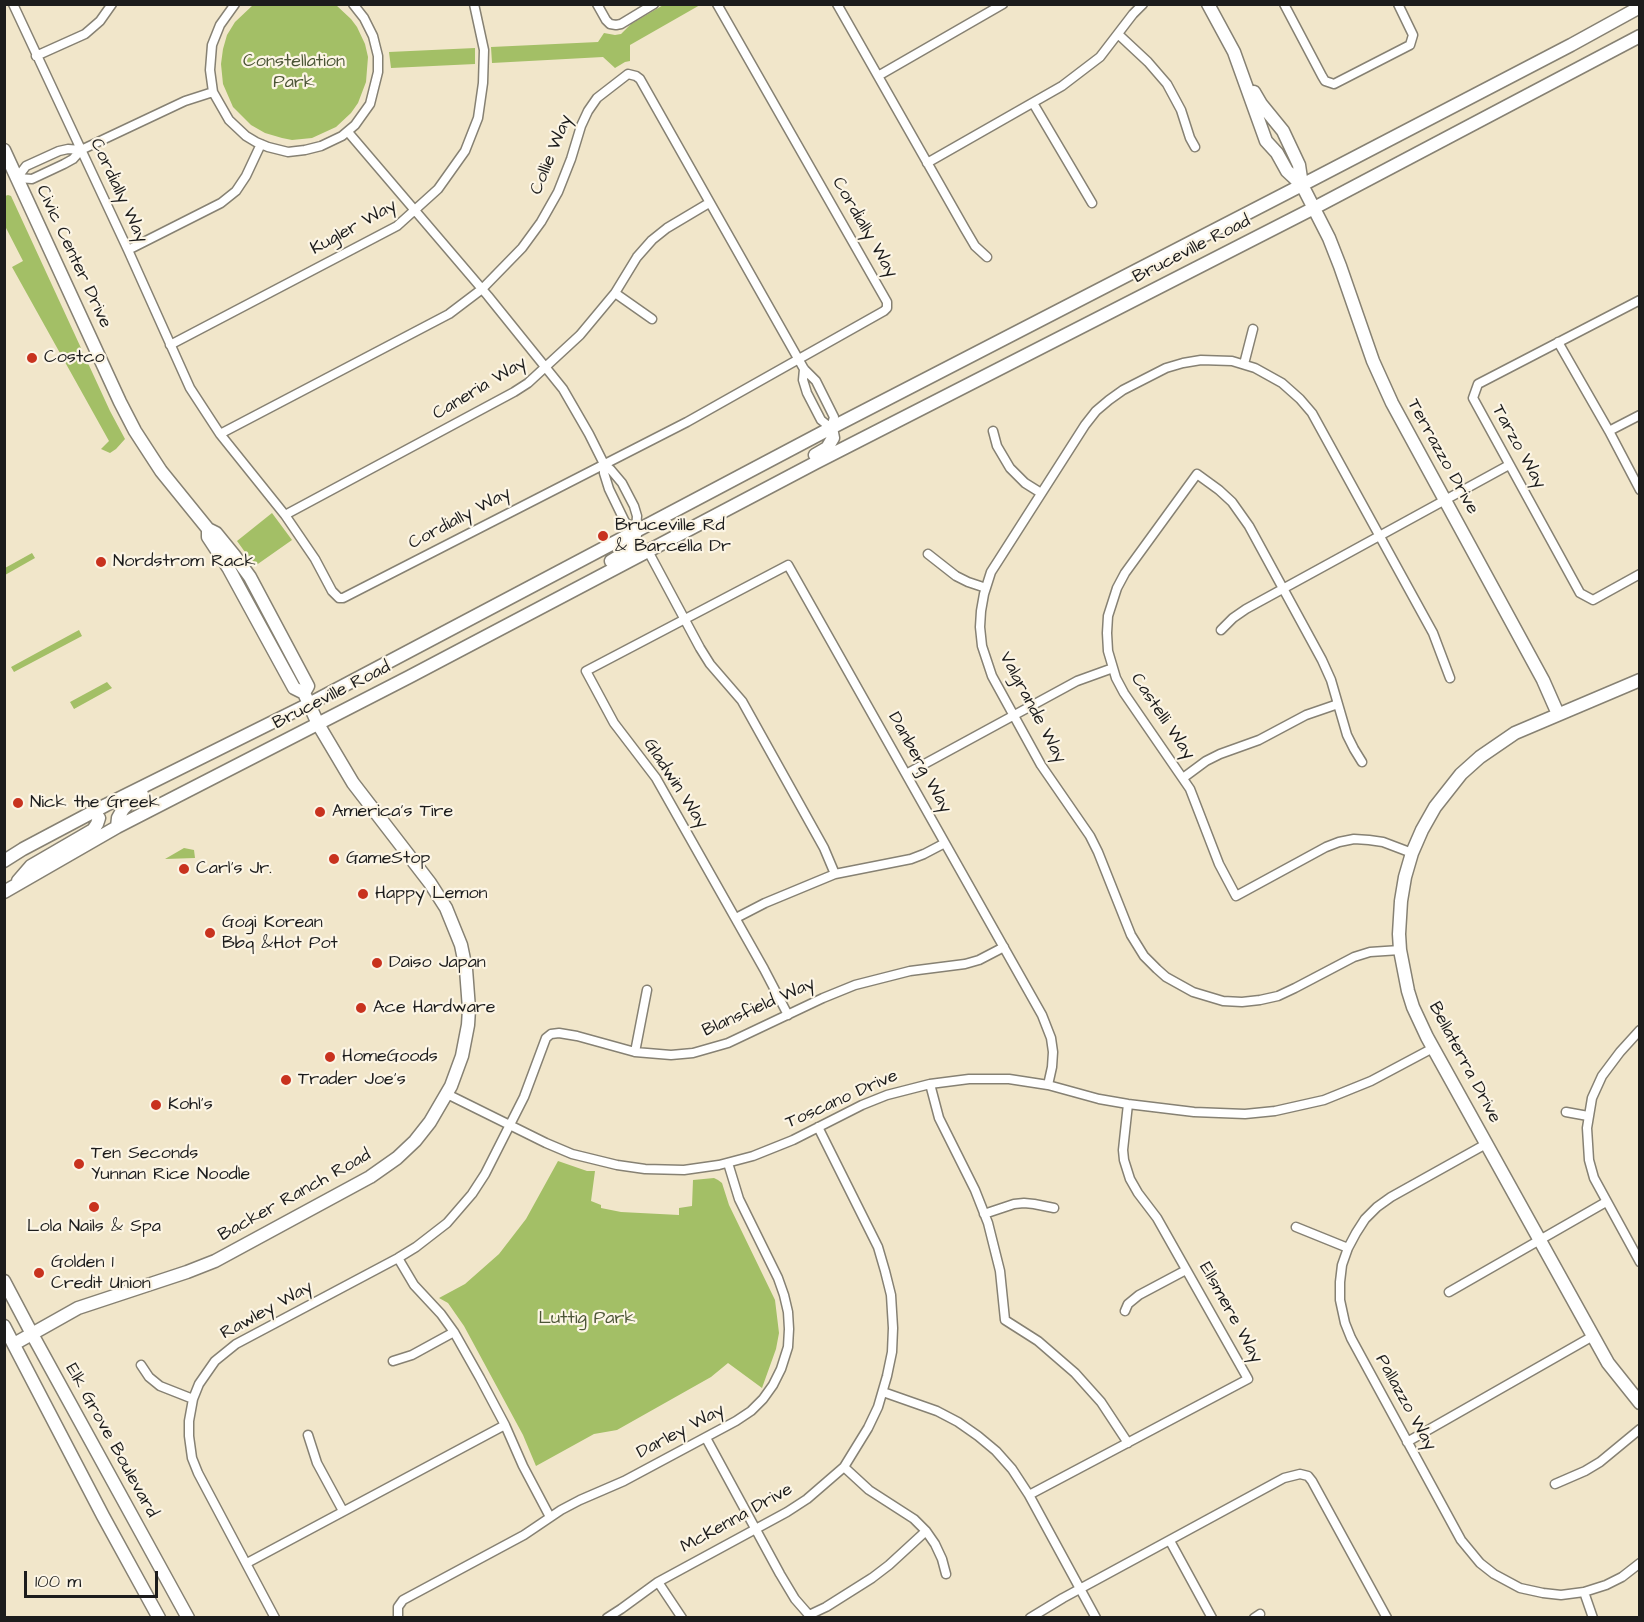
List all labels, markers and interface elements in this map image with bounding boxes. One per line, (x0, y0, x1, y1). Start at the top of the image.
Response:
park label: Constellation Park (243, 51, 345, 94)
street label: Collie Way (526, 112, 578, 198)
street label: Cordially Way (84, 135, 152, 247)
street label: Cordially Way (826, 174, 902, 282)
street label: Civic Center Drive (30, 182, 116, 332)
street label: Kugler Way (307, 196, 401, 260)
street label: Bruceville Road (1130, 211, 1254, 289)
place label: Costco (44, 347, 105, 369)
marker: Costco (25, 351, 39, 365)
street label: Caneria Way (429, 353, 531, 425)
street label: Terrazzo Drive (1401, 396, 1483, 518)
street label: Tarzo Way (1486, 401, 1550, 493)
street label: Cordially Way (405, 483, 515, 555)
place label: Bruceville Rd & Barcella Dr (615, 515, 731, 558)
marker: Bruceville Rd & Barcella Dr (596, 529, 610, 543)
place label: Nordstrom Rack (113, 551, 256, 573)
marker: Nordstrom Rack (94, 555, 108, 569)
street label: Valgrande Way (994, 649, 1070, 767)
street label: Bruceville Road (270, 657, 394, 735)
street label: Castelli Way (1125, 670, 1199, 764)
street label: Danberg Way (882, 709, 956, 817)
street label: Gladwin Way (638, 735, 712, 833)
place label: Nick the Greek (30, 792, 160, 814)
marker: Nick the Greek (11, 796, 25, 810)
place label: America's Tire (332, 801, 453, 823)
marker: America's Tire (313, 805, 327, 819)
place label: GameStop (346, 848, 430, 870)
marker: GameStop (327, 852, 341, 866)
place label: Carl's Jr. (196, 858, 272, 880)
marker: Carl's Jr. (177, 862, 191, 876)
place label: Happy Lemon (375, 883, 488, 905)
marker: Happy Lemon (356, 887, 370, 901)
place label: Gogi Korean Bbq &Hot Pot (222, 912, 338, 954)
marker: Gogi Korean Bbq &Hot Pot (203, 926, 217, 940)
place label: Daiso Japan (389, 952, 486, 974)
marker: Daiso Japan (370, 956, 384, 970)
street label: Blansfield Way (699, 973, 819, 1043)
place label: Ace Hardware (373, 997, 495, 1019)
street label: Bellaterra Drive (1423, 999, 1505, 1127)
marker: Ace Hardware (354, 1001, 368, 1015)
place label: HomeGoods (342, 1046, 438, 1068)
marker: HomeGoods (323, 1050, 337, 1064)
street label: Toscano Drive (782, 1066, 902, 1134)
place label: Trader Joe's (298, 1069, 406, 1091)
marker: Trader Joe's (279, 1073, 293, 1087)
place label: Kohl's (168, 1094, 213, 1116)
marker: Kohl's (149, 1098, 163, 1112)
place label: Ten Seconds Yunnan Rice Noodle (91, 1143, 250, 1186)
street label: Backer Ranch Road (215, 1145, 375, 1247)
marker: Ten Seconds Yunnan Rice Noodle (72, 1157, 86, 1171)
marker: Lola Nails & Spa (87, 1200, 101, 1214)
place label: Lola Nails & Spa (27, 1216, 161, 1238)
place label: Golden 1 Credit Union (51, 1252, 151, 1294)
street label: Ellsmere Way (1193, 1259, 1267, 1367)
marker: Golden 1 Credit Union (32, 1266, 46, 1280)
street label: Rawley Way (217, 1277, 317, 1345)
park label: Luttig Park (539, 1308, 635, 1330)
street label: Pallazzo Way (1370, 1351, 1440, 1455)
street label: Elk Grove Boulevard (60, 1360, 162, 1522)
street label: Darley Way (633, 1400, 729, 1464)
street label: McKenna Drive (677, 1479, 797, 1559)
scale bar (27, 1559, 160, 1597)
text: 100 m (35, 1569, 81, 1594)

